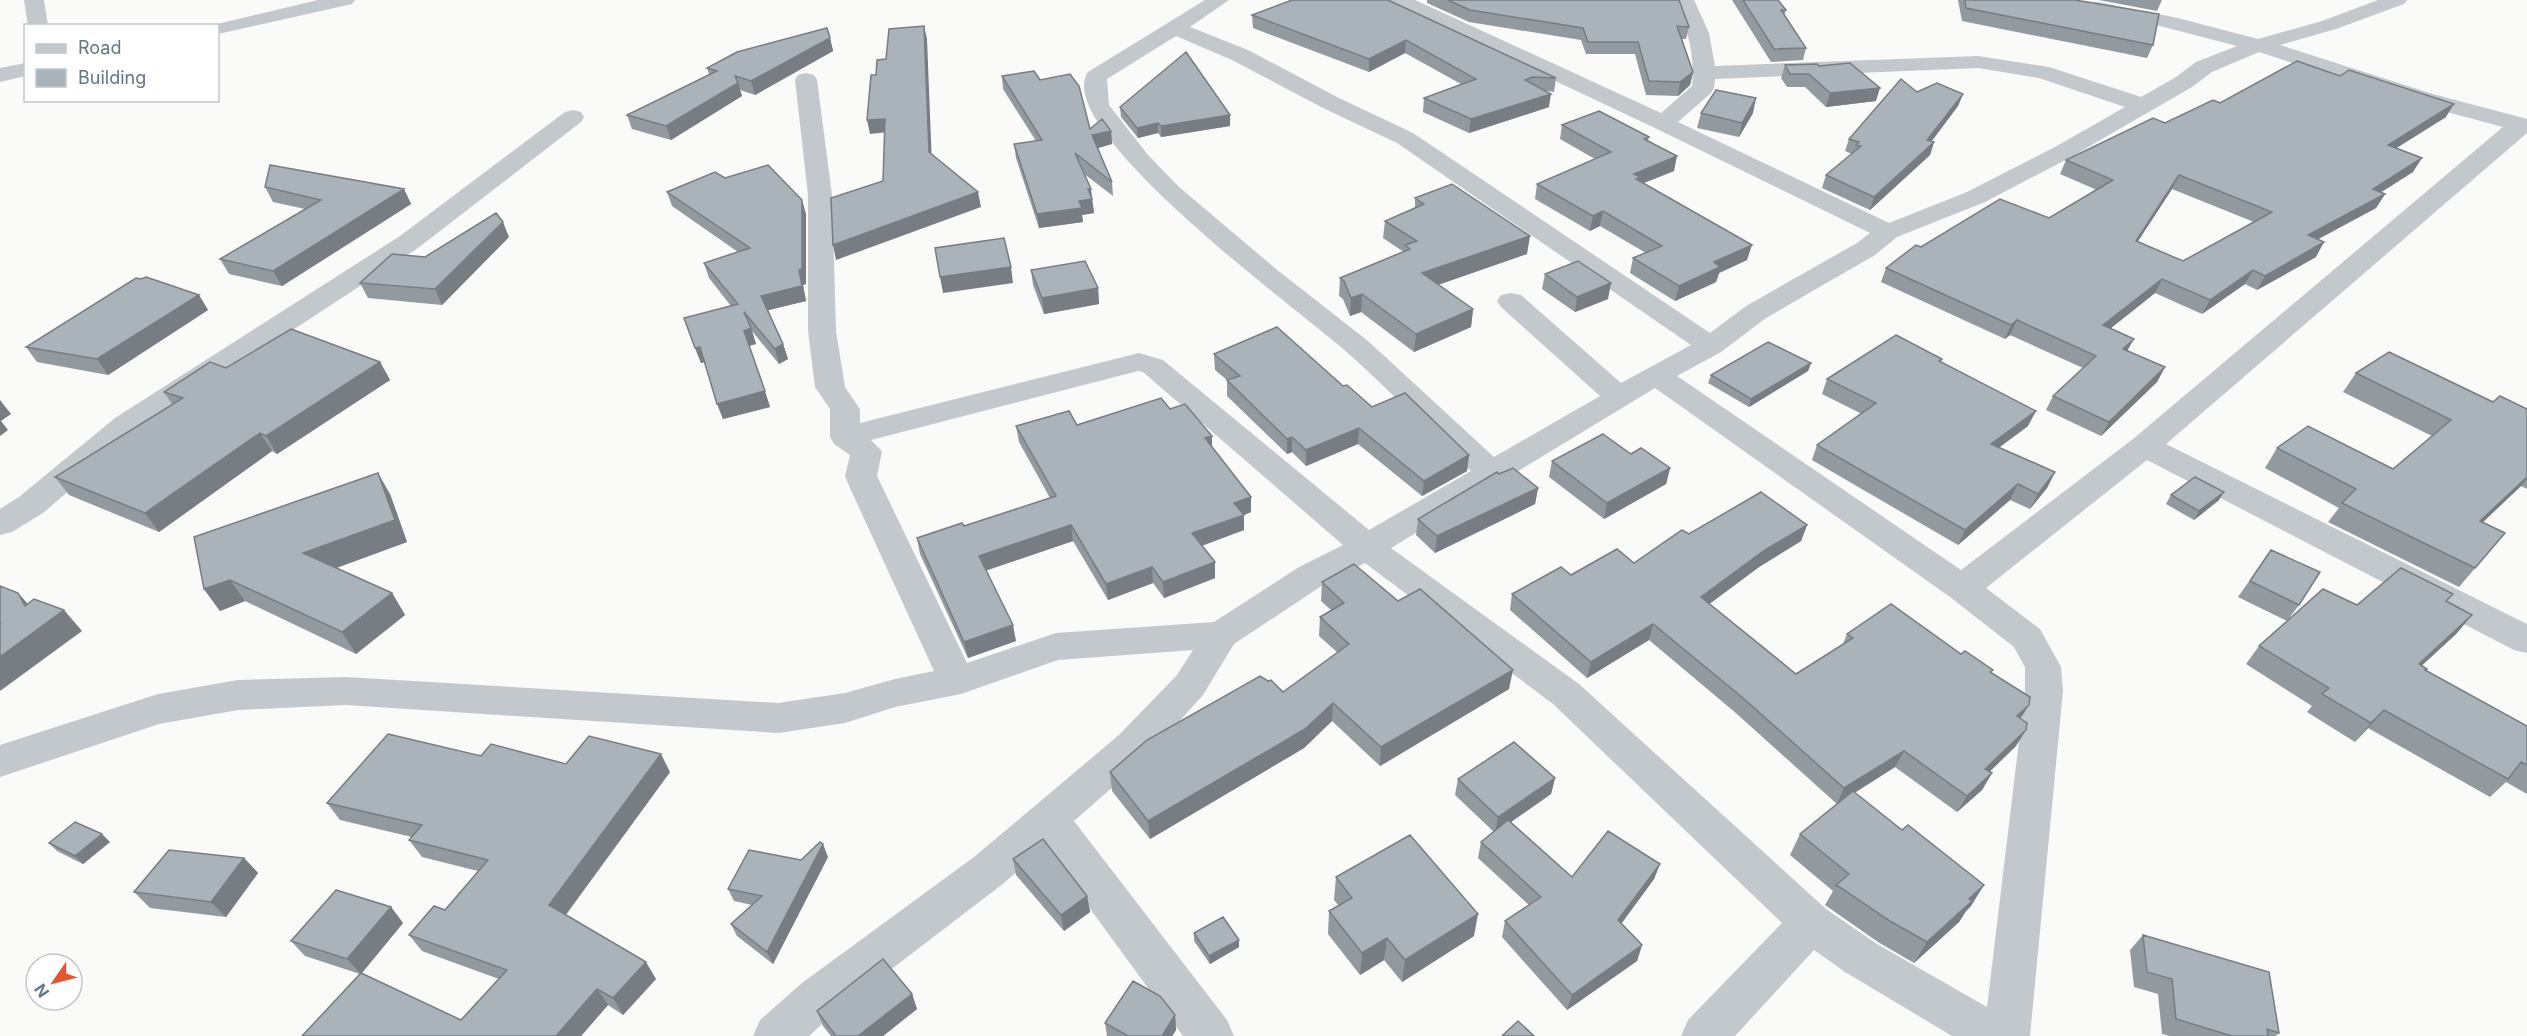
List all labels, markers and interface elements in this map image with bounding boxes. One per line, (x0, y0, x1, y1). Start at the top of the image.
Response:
legend (24, 24, 219, 102)
text: Road (78, 37, 121, 58)
text: Building (78, 67, 146, 88)
north arrow (24, 952, 84, 1012)
text: N (30, 980, 53, 1001)

